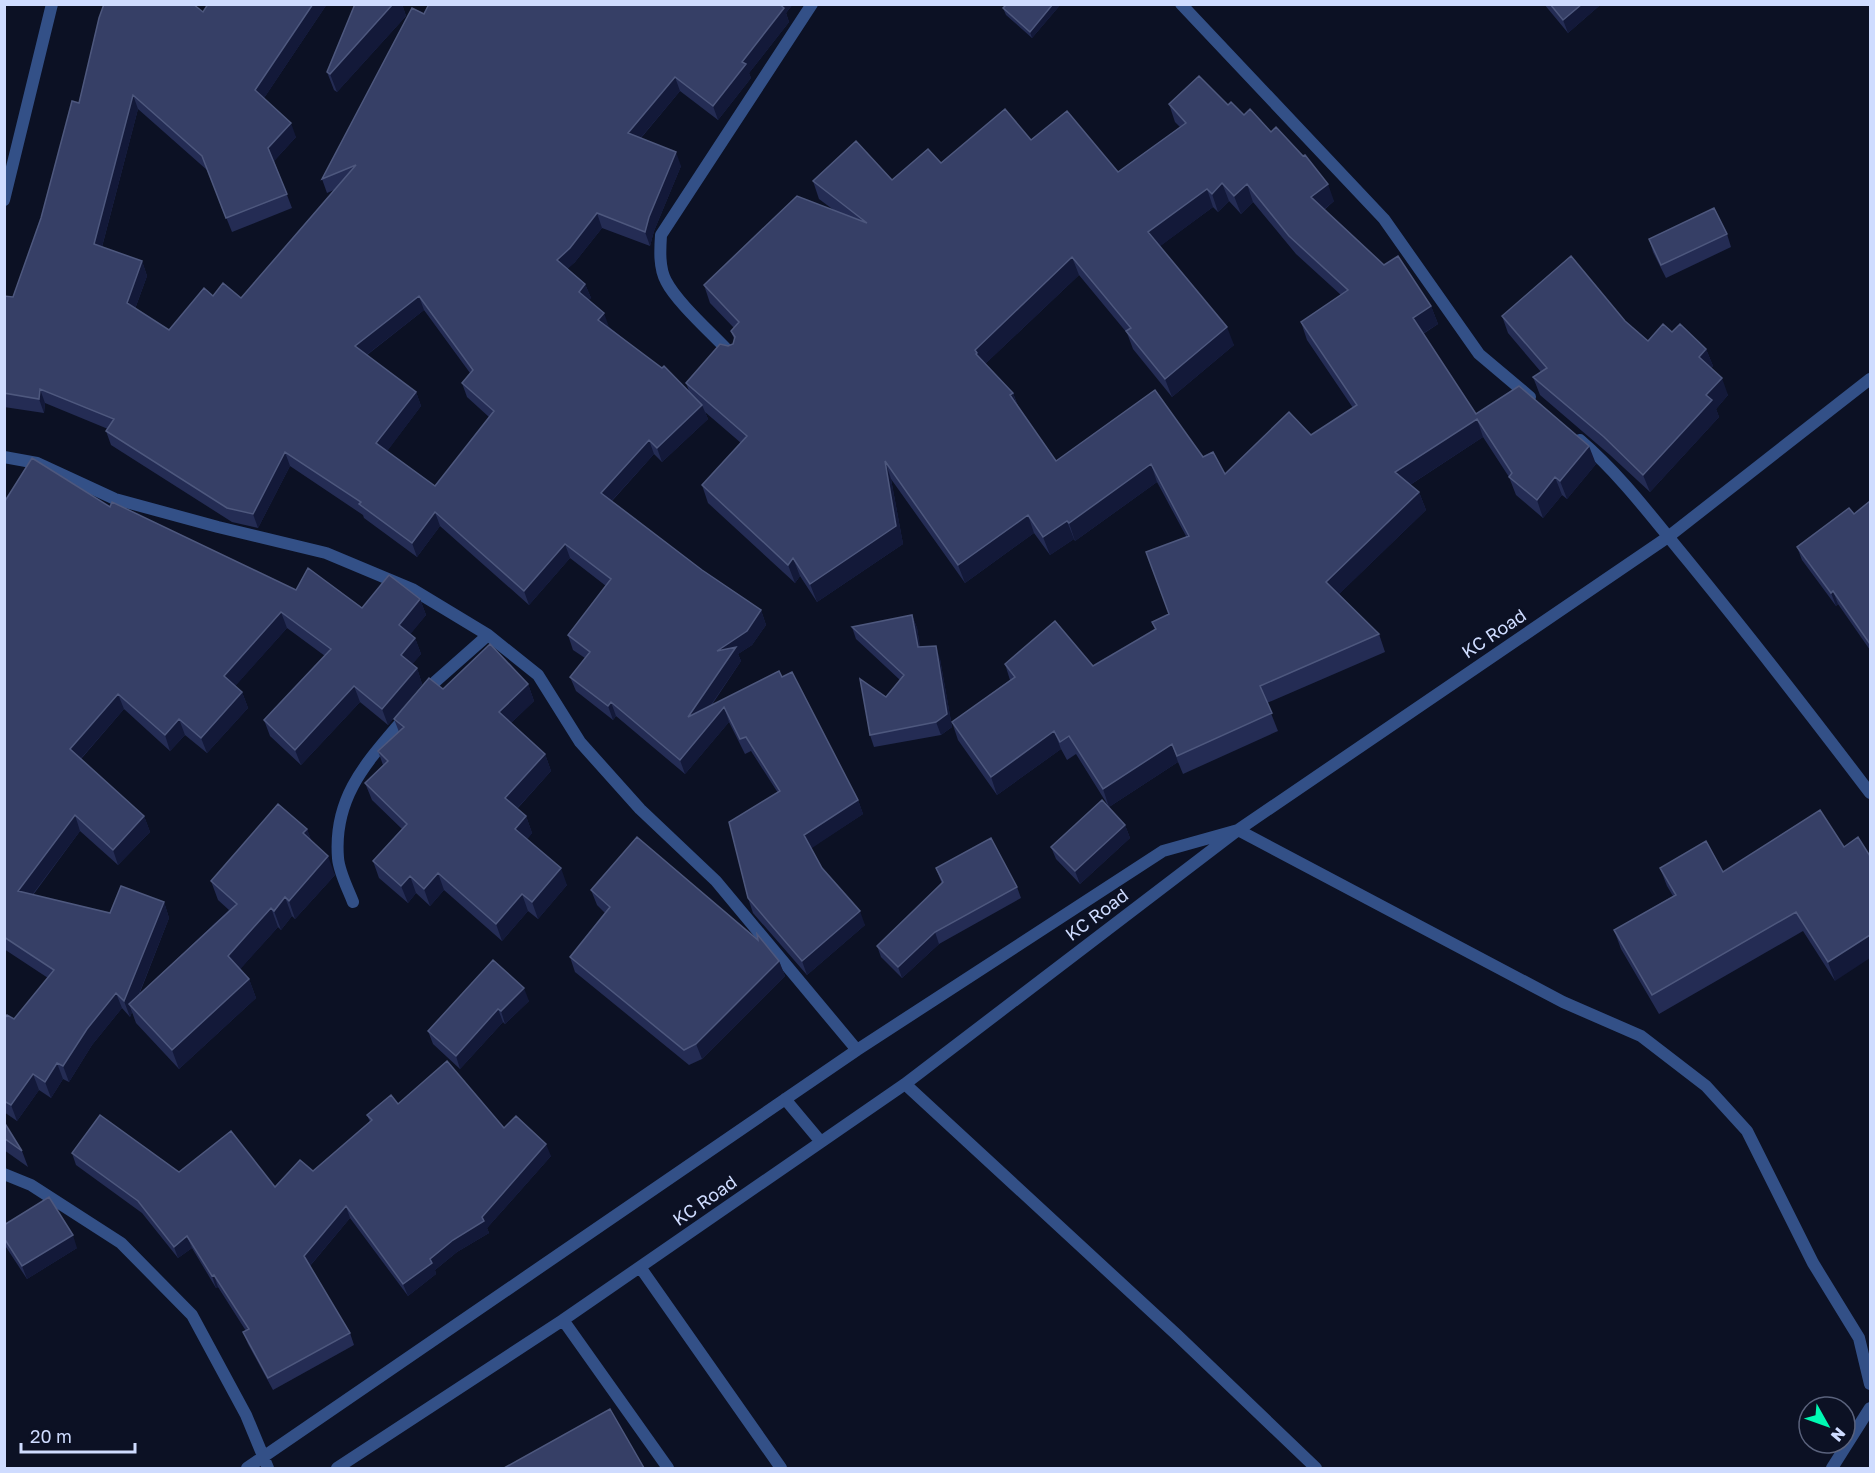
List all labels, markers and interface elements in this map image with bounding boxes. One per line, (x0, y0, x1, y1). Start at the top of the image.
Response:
street label: KC Road (1457, 604, 1530, 663)
street label: KC Road (1061, 883, 1132, 945)
street label: KC Road (668, 1170, 741, 1230)
north arrow (1797, 1395, 1857, 1455)
scale bar (21, 1416, 135, 1454)
text: N (1827, 1424, 1850, 1446)
text: 20 m (30, 1425, 72, 1447)

